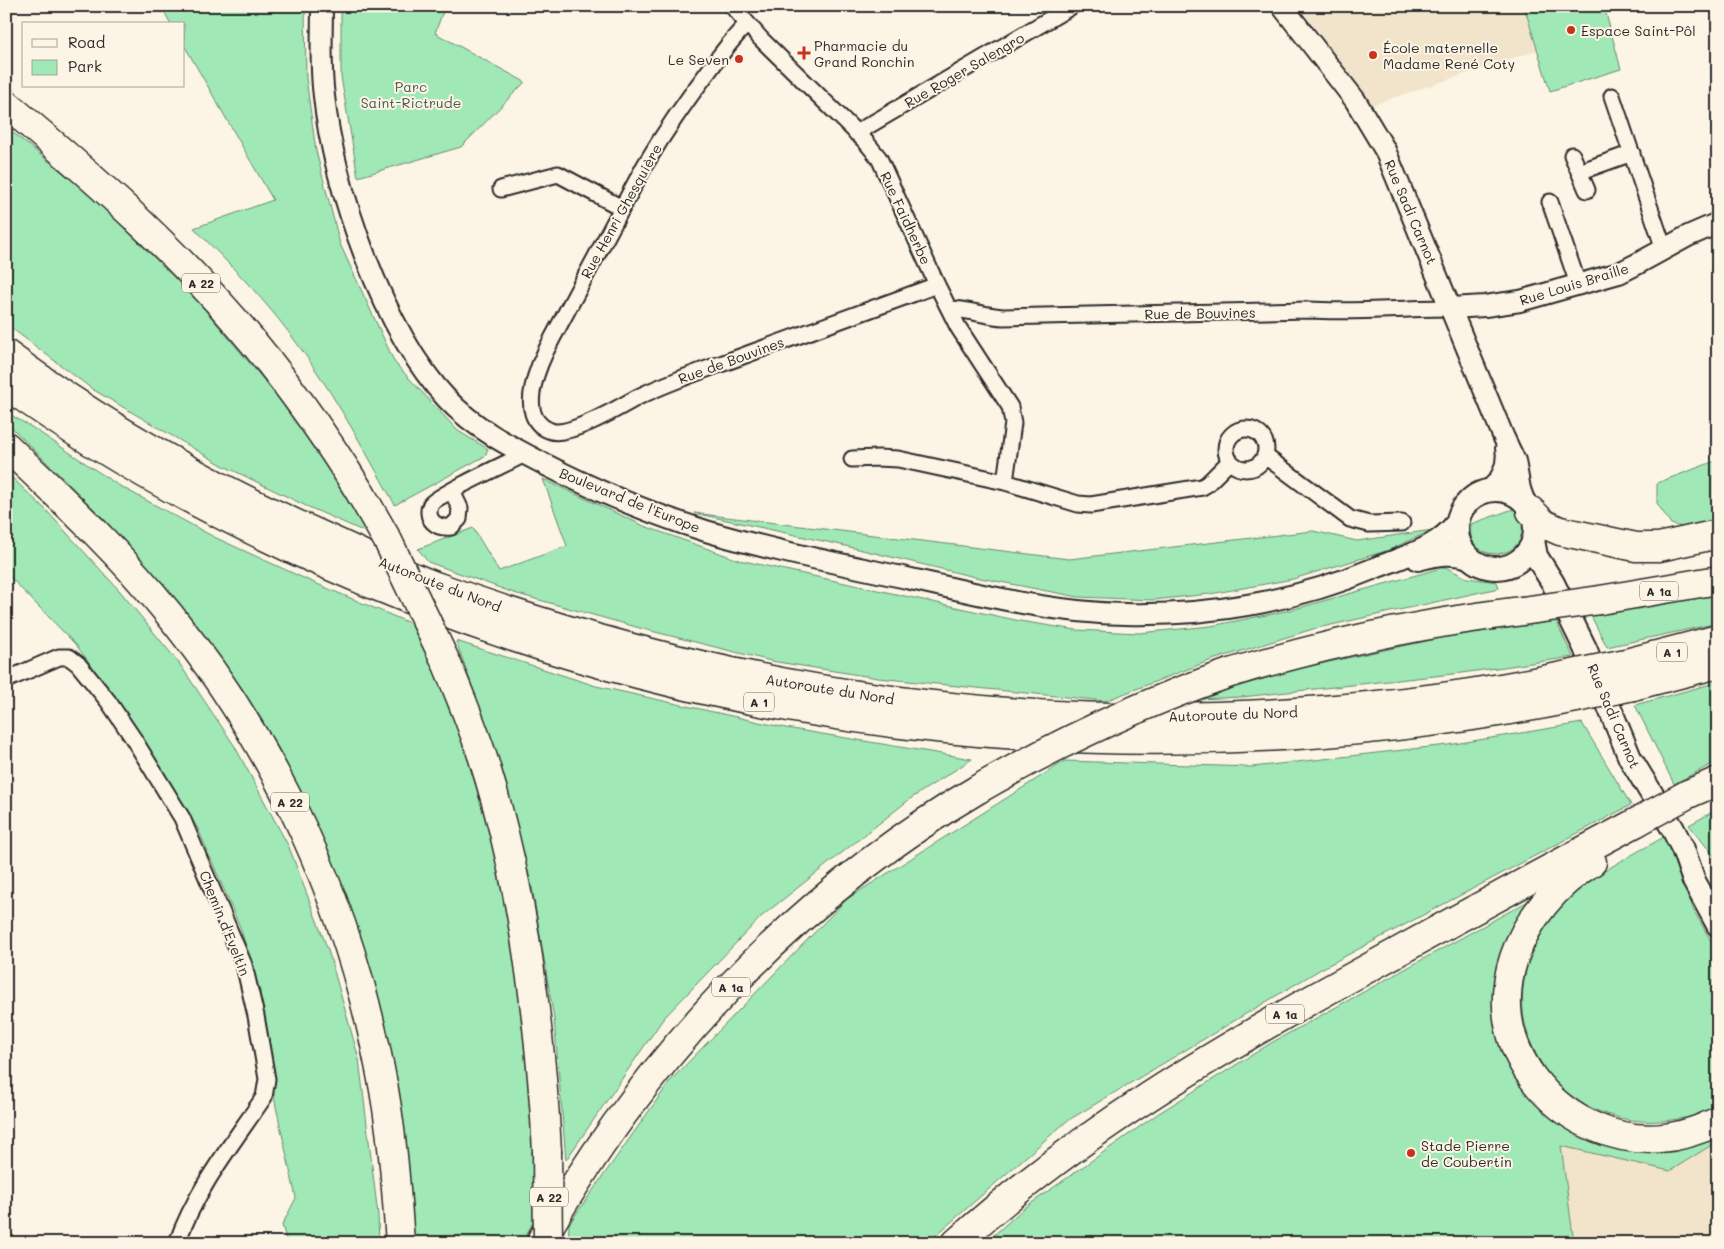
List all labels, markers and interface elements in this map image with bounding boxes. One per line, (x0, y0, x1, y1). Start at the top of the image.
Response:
place label: Espace Saint-Pôl (1581, 21, 1696, 40)
legend (22, 22, 185, 88)
marker: Espace Saint-Pôl (1565, 24, 1577, 36)
street label: Rue Roger Salengro (901, 28, 1027, 112)
text: Road (68, 32, 105, 52)
place label: Pharmacie du Grand Ronchin (814, 36, 914, 71)
place label: École maternelle Madame René Coty (1383, 38, 1515, 73)
marker: Pharmacie du Grand Ronchin (798, 47, 810, 59)
marker: École maternelle Madame René Coty (1367, 49, 1379, 61)
place label: Le Seven (668, 50, 729, 69)
marker: Le Seven (733, 53, 745, 65)
text: Park (68, 56, 102, 76)
park label: Parc Saint-Rictrude (361, 77, 461, 112)
street label: Rue Henri Ghesquière (576, 140, 666, 282)
street label: Rue Sadi Carnot (1380, 157, 1442, 267)
street label: Rue Faidherbe (876, 168, 936, 268)
street label: Rue Louis Braille (1517, 258, 1631, 310)
road number: A 22 (182, 274, 220, 292)
street label: Rue de Bouvines (1144, 303, 1256, 323)
street label: Rue de Bouvines (675, 332, 787, 388)
street label: Boulevard de l'Europe (557, 463, 703, 537)
street label: Autoroute du Nord (376, 552, 504, 616)
road number: A 1a (1640, 582, 1678, 600)
road number: A 1 (1657, 642, 1687, 662)
street label: Rue Sadi Carnot (1583, 661, 1645, 771)
street label: Autoroute du Nord (764, 669, 896, 709)
road number: A 1 (744, 692, 774, 712)
street label: Autoroute du Nord (1168, 702, 1298, 726)
road number: A 22 (271, 792, 309, 812)
street label: Chemin d'Eveltin (195, 868, 255, 978)
road number: A 1a (712, 978, 750, 996)
road number: A 1a (1266, 1004, 1304, 1024)
place label: Stade Pierre de Coubertin (1421, 1136, 1512, 1171)
marker: Stade Pierre de Coubertin (1405, 1147, 1417, 1159)
road number: A 22 (530, 1188, 568, 1206)

